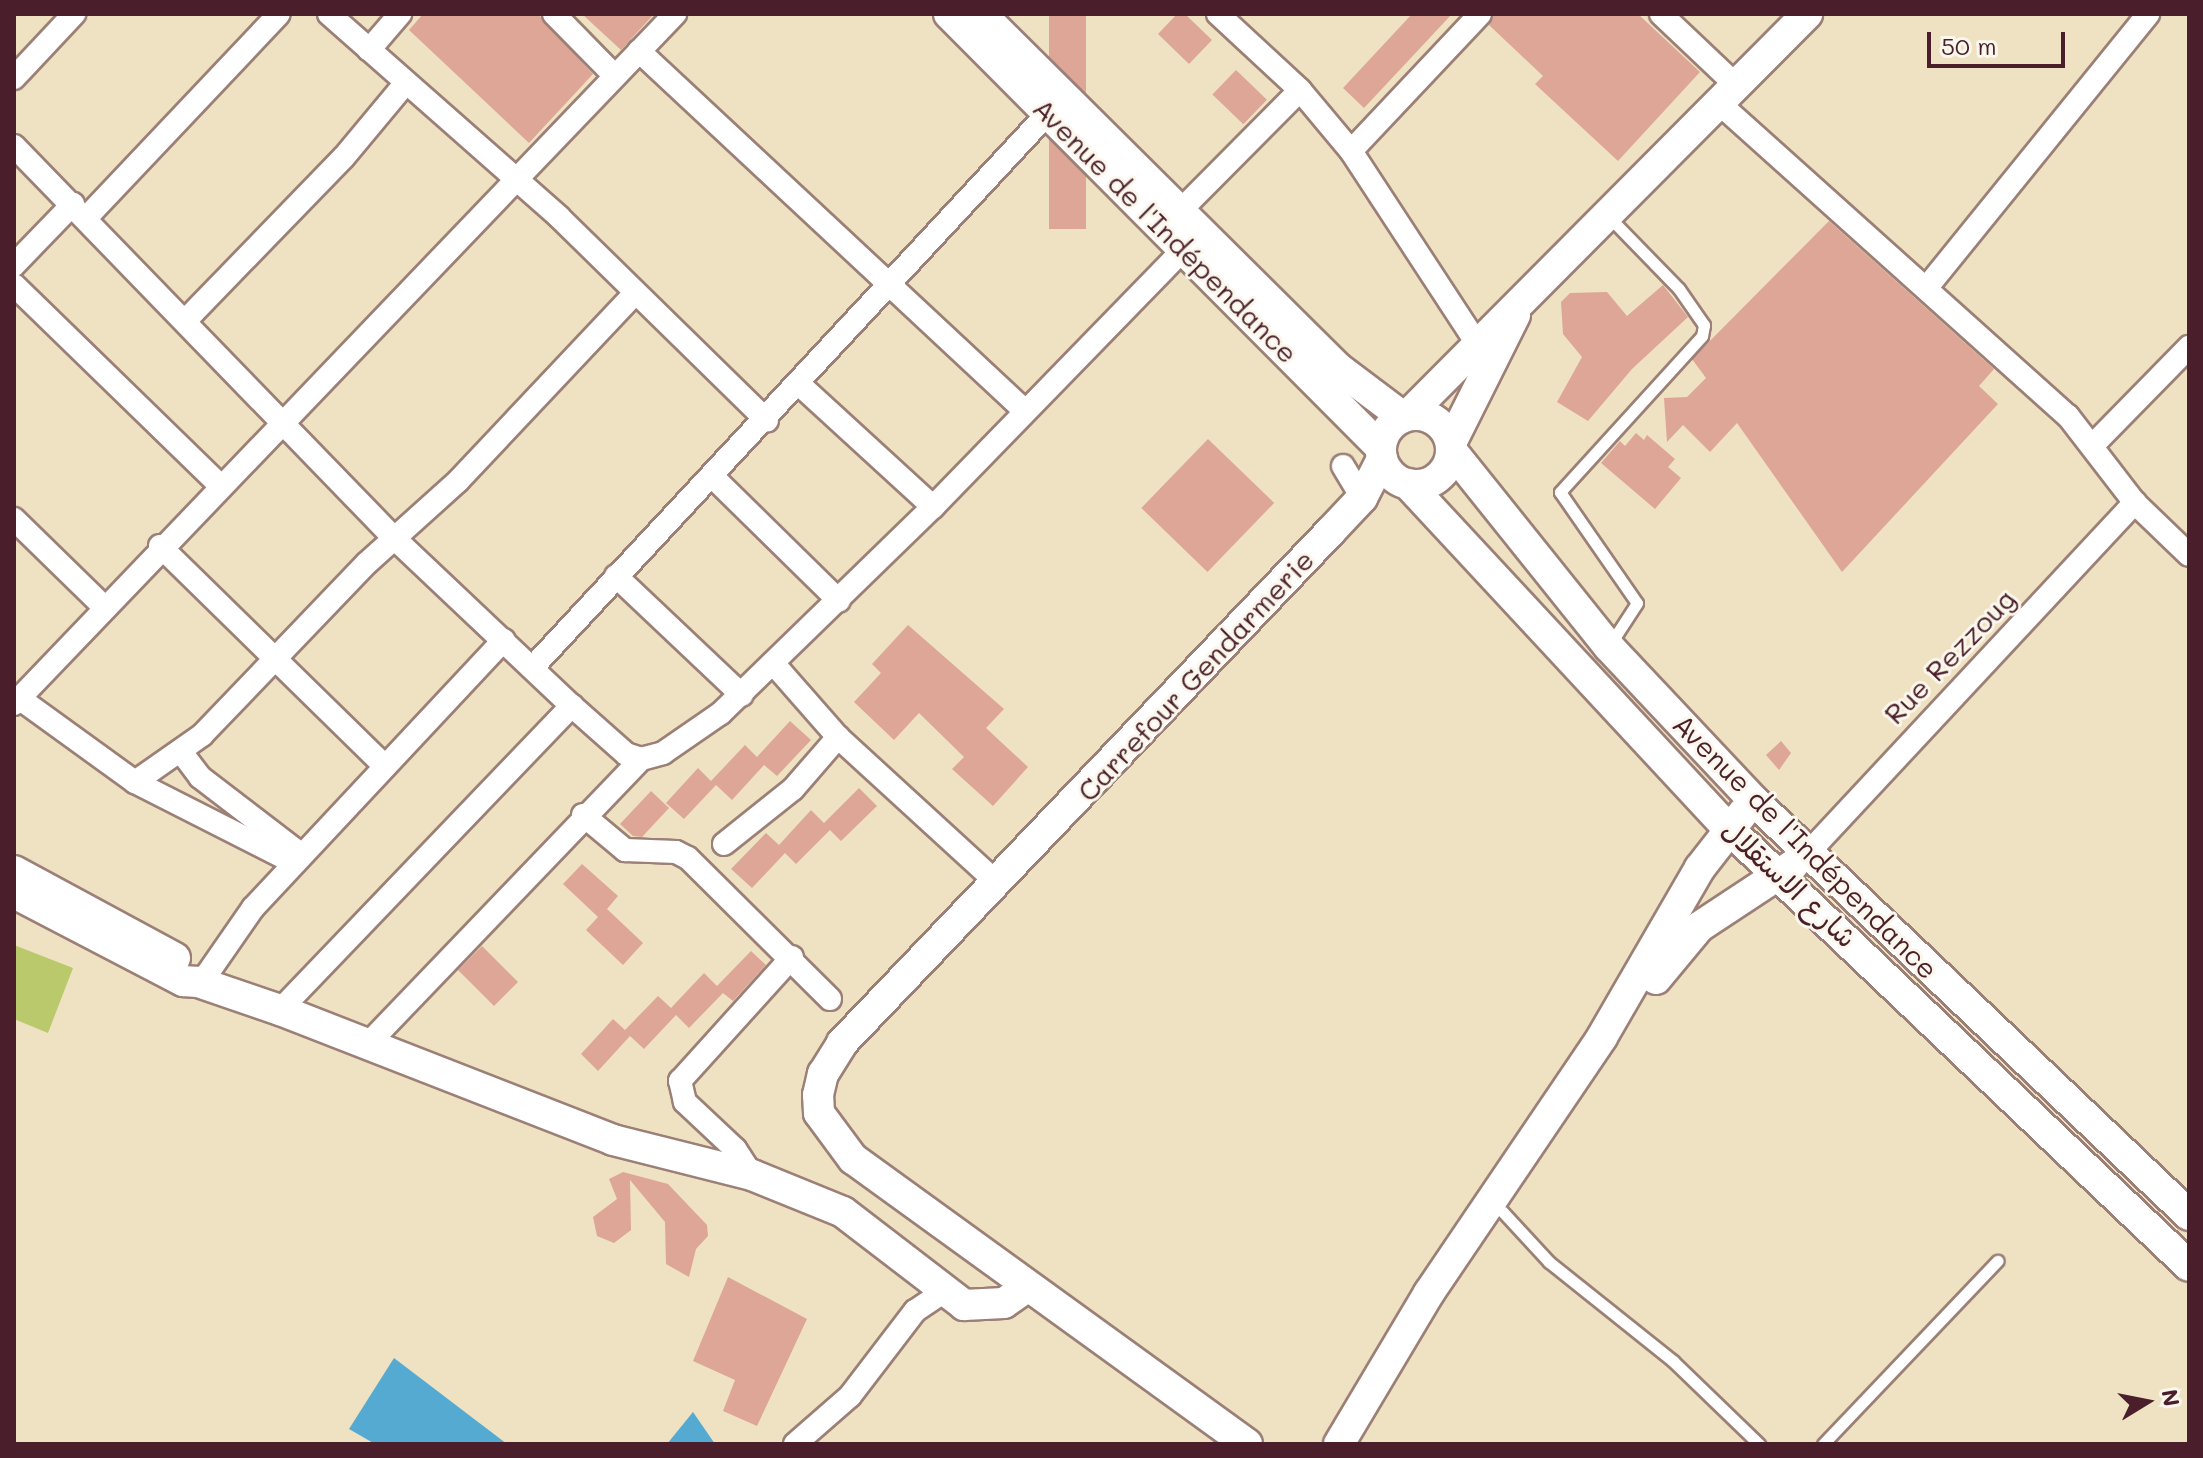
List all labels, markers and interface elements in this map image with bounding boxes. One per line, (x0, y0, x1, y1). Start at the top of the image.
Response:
scale bar (1931, 16, 2069, 66)
text: 50 m (1941, 30, 1997, 61)
street label: Avenue de l'Indépendance (1027, 91, 1305, 369)
street label: Carrefour Gendarmerie (1070, 542, 1320, 808)
street label: Rue Rezzoug (1876, 582, 2022, 730)
street label: Avenue de l'Indépendance (1667, 707, 1945, 985)
street label: شارع الاستقلال (1716, 812, 1864, 954)
north arrow (2107, 1362, 2187, 1442)
text: N (2155, 1387, 2187, 1408)

